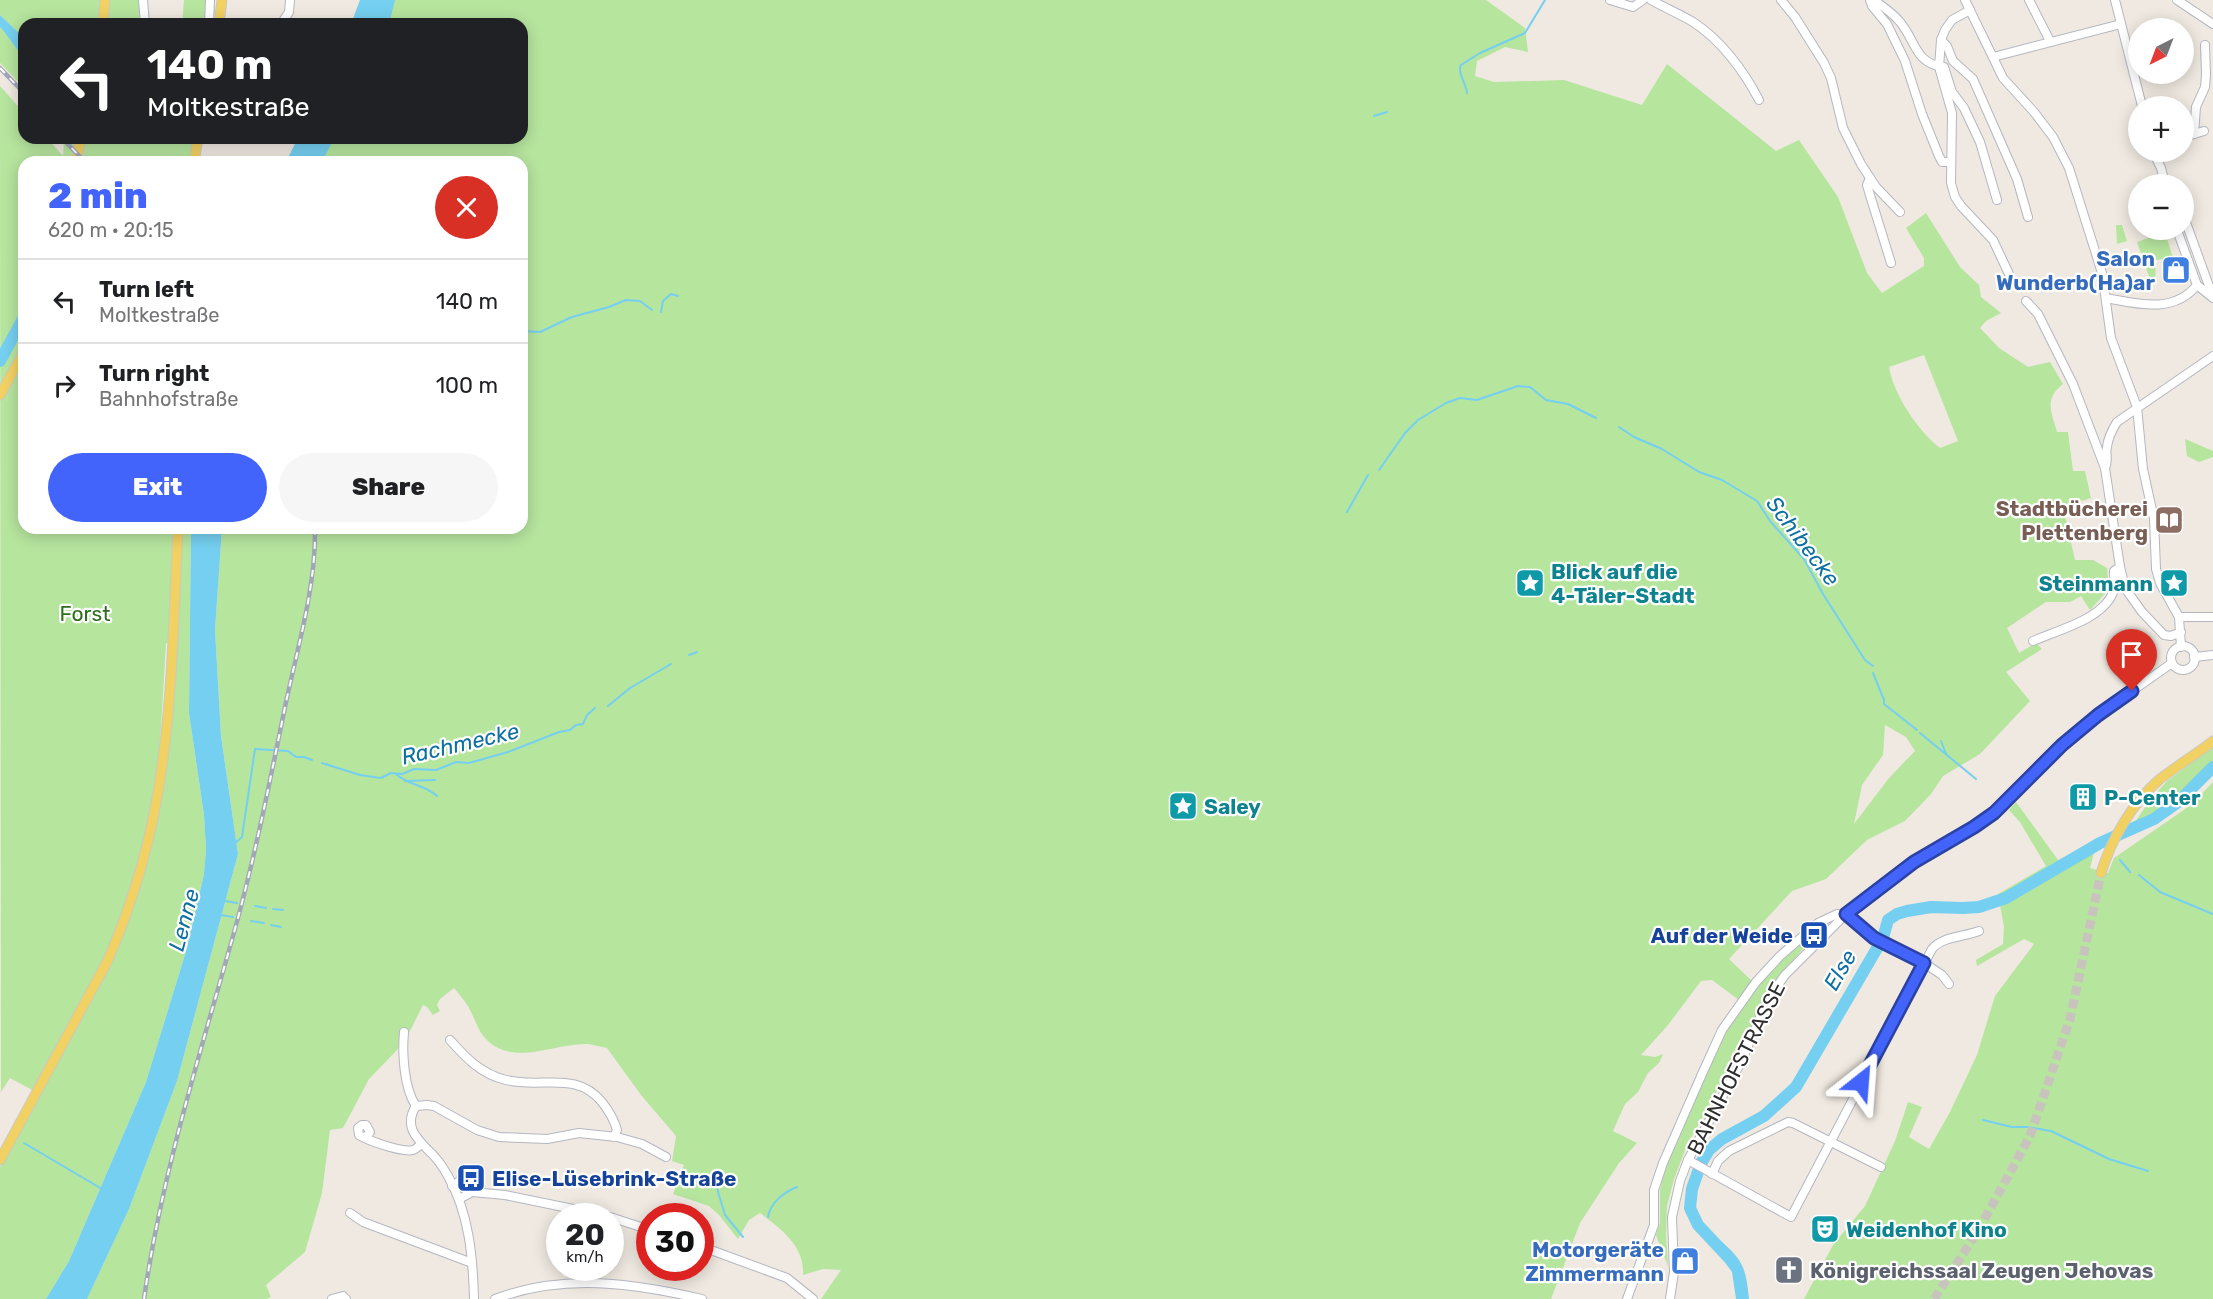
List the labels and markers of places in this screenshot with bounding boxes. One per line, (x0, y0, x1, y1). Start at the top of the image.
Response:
place label: Salon Wunderb(Ha)ar (1996, 246, 2155, 295)
shop icon: Salon Wunderb(Ha)ar (2160, 254, 2192, 286)
place label: Stadtbücherei Plettenberg (1996, 496, 2148, 545)
library icon: Stadtbücherei Plettenberg (2153, 504, 2185, 536)
place label: Blick auf die 4-Täler-Stadt (1551, 559, 1695, 608)
place icon: Blick auf die 4-Täler-Stadt (1514, 567, 1546, 599)
place icon: Steinmann (2158, 567, 2190, 599)
place label: Steinmann (2039, 571, 2153, 596)
pin (2106, 629, 2157, 691)
building icon: P-Center (2067, 781, 2099, 813)
place label: P-Center (2104, 785, 2201, 810)
place icon: Saley (1167, 790, 1199, 822)
place label: Saley (1204, 794, 1261, 819)
bus stop icon: Auf der Weide (1798, 919, 1830, 951)
place label: Auf der Weide (1651, 923, 1793, 948)
bus stop icon: Elise-Lüsebrink-Straße (455, 1162, 487, 1194)
place label: Elise-Lüsebrink-Straße (492, 1166, 737, 1191)
theatre icon: Weidenhof Kino (1809, 1213, 1841, 1245)
place label: Weidenhof Kino (1846, 1217, 2007, 1242)
place label: Motorgeräte Zimmermann (1525, 1237, 1664, 1286)
shop icon: Motorgeräte Zimmermann (1669, 1245, 1701, 1277)
church icon: Königreichssaal Zeugen Jehovas (1773, 1254, 1805, 1286)
place label: Königreichssaal Zeugen Jehovas (1810, 1258, 2153, 1283)

